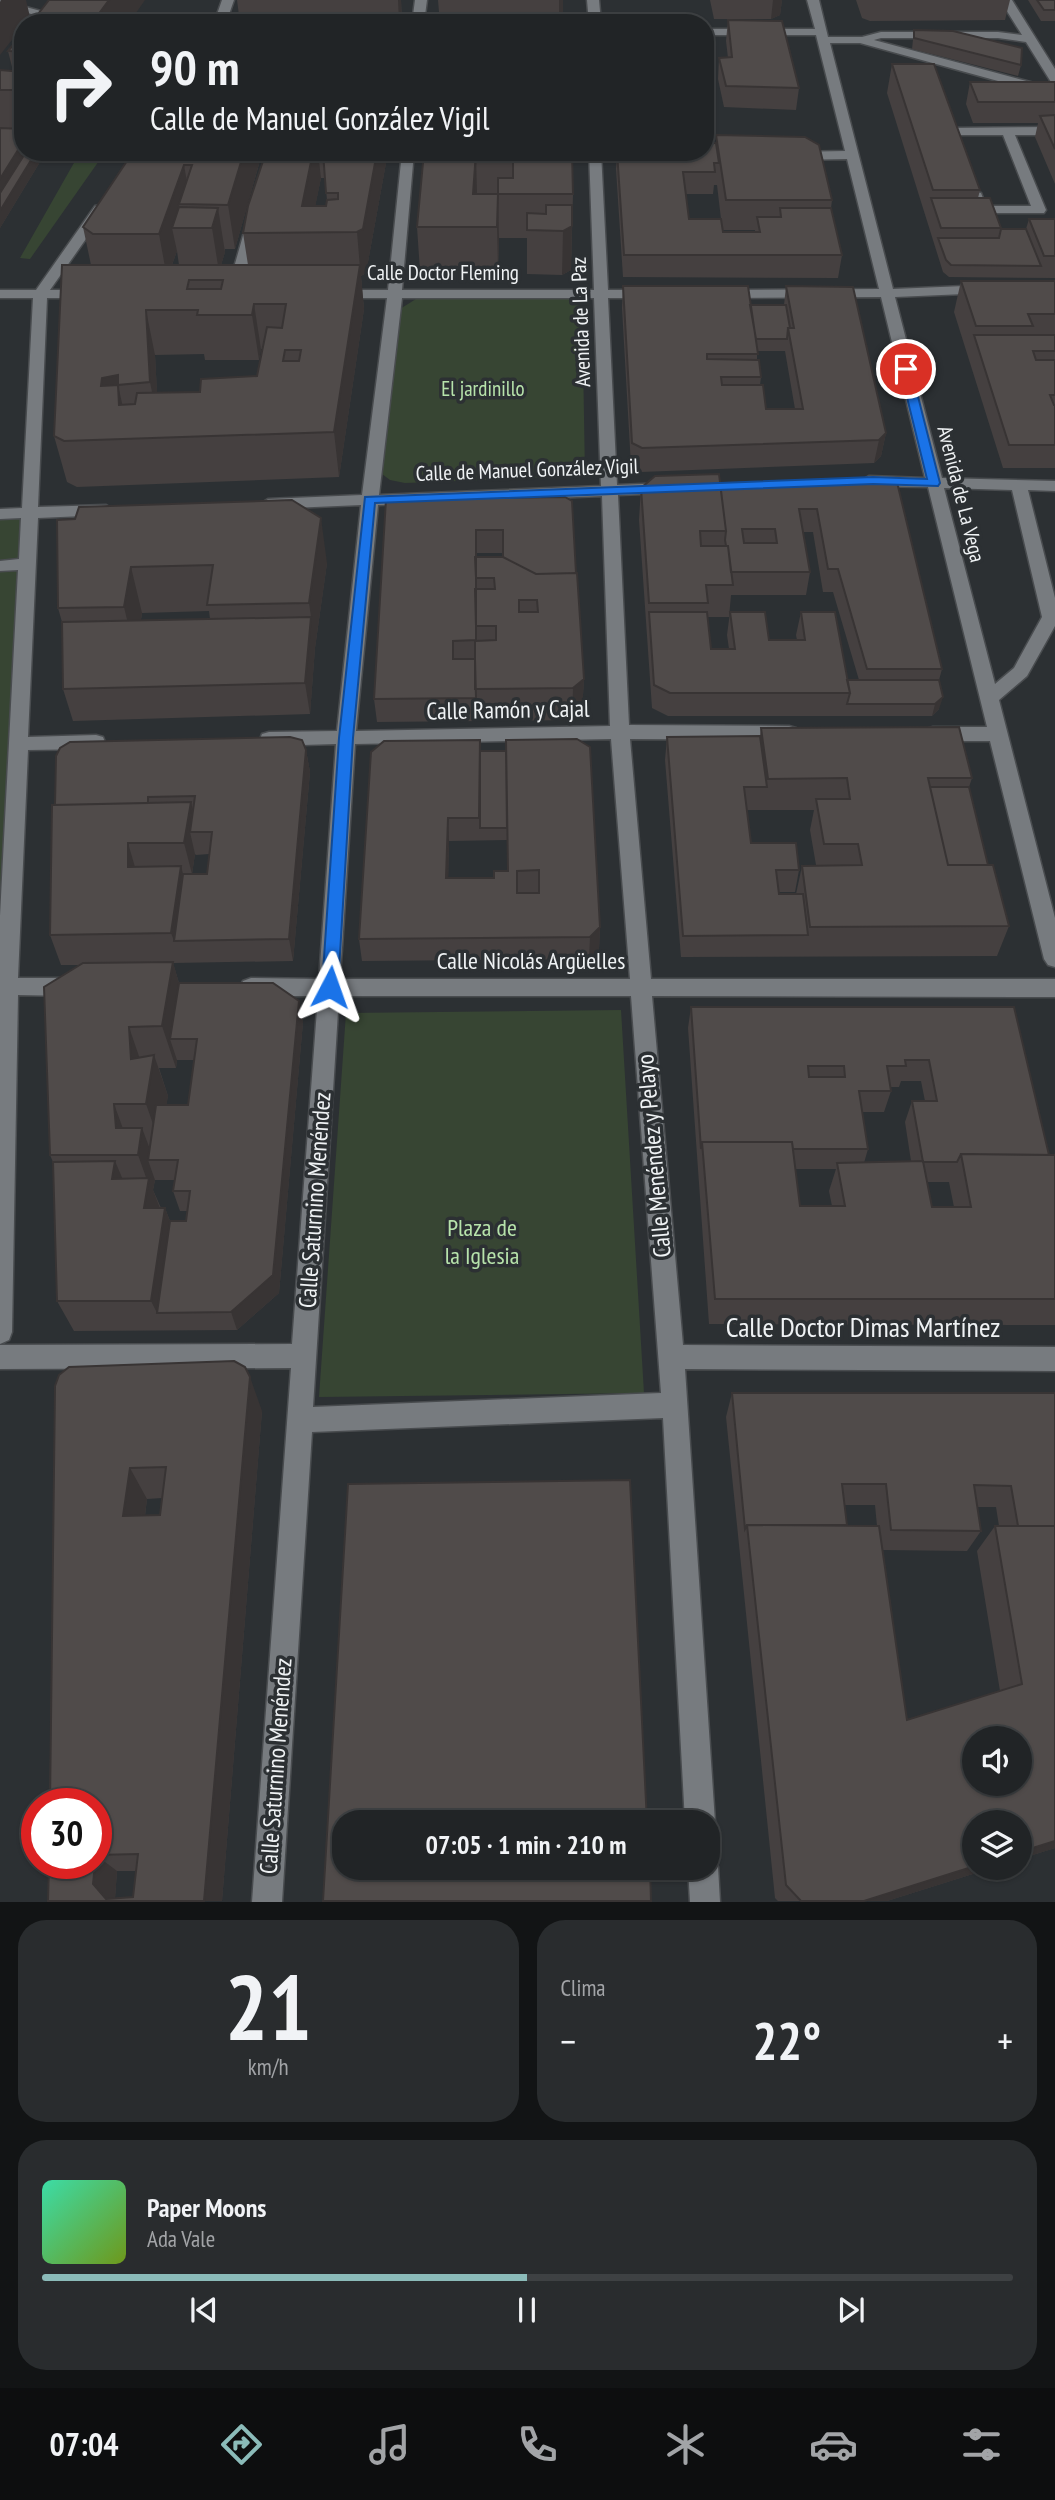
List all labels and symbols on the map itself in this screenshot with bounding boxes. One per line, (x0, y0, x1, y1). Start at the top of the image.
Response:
street label: Avenida de La Paz (565, 256, 596, 388)
street label: Calle Doctor Fleming (367, 259, 519, 286)
pin (876, 339, 936, 399)
park label: El jardinillo (441, 375, 525, 402)
street label: Avenida de La Vega (932, 423, 991, 565)
street label: Calle de Manuel González Vigil (415, 452, 639, 487)
street label: Calle Ramón y Cajal (426, 693, 590, 726)
street label: Calle Nicolás Argüelles (437, 945, 625, 976)
position arrow (293, 950, 367, 1024)
street label: Calle Menéndez y Pelayo (629, 1053, 678, 1259)
street label: Calle Saturnino Menéndez (291, 1091, 338, 1309)
park label: Plaza de la Iglesia (445, 1212, 519, 1271)
street label: Calle Doctor Dimas Martínez (726, 1308, 1000, 1345)
street label: Calle Saturnino Menéndez (252, 1657, 299, 1875)
speed limit sign: 30 (21, 1788, 112, 1879)

